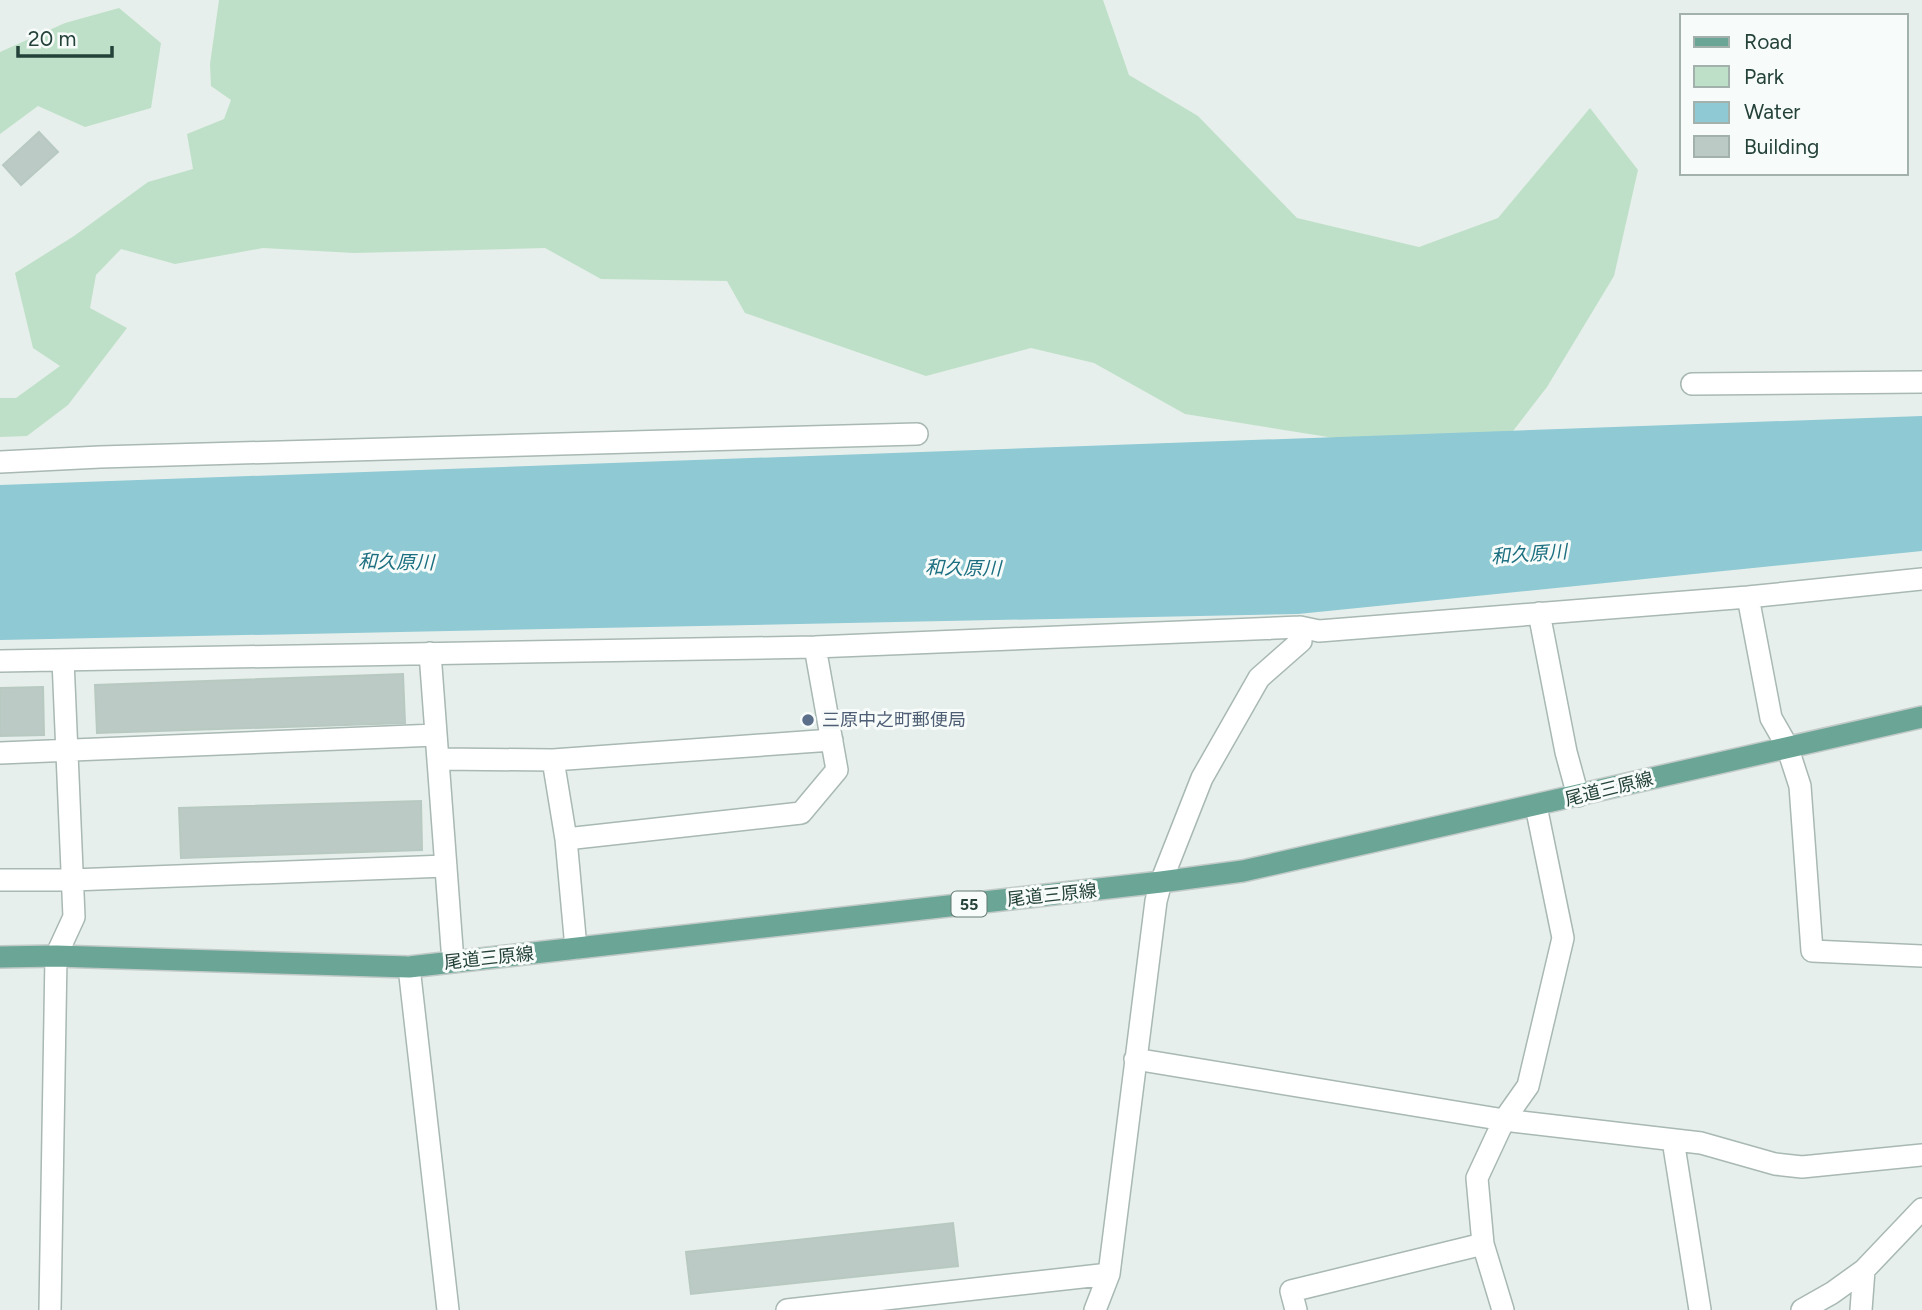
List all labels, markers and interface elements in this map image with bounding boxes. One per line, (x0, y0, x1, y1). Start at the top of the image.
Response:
scale bar (18, 14, 112, 58)
legend (1680, 14, 1908, 175)
text: 20 m (28, 26, 76, 51)
text: Road (1744, 29, 1792, 54)
text: Park (1744, 64, 1785, 89)
text: Water (1744, 99, 1800, 124)
text: Building (1744, 134, 1819, 159)
water label: 和久原川 (1490, 540, 1570, 568)
water label: 和久原川 (358, 550, 436, 574)
water label: 和久原川 (925, 556, 1003, 580)
place label: 三原中之町郵便局 (822, 709, 966, 731)
marker: 三原中之町郵便局 (800, 712, 816, 728)
street label: 尾道三原線 (1563, 767, 1655, 811)
street label: 尾道三原線 (1006, 879, 1098, 911)
road number: 55 (951, 891, 986, 916)
street label: 尾道三原線 (443, 942, 535, 974)

